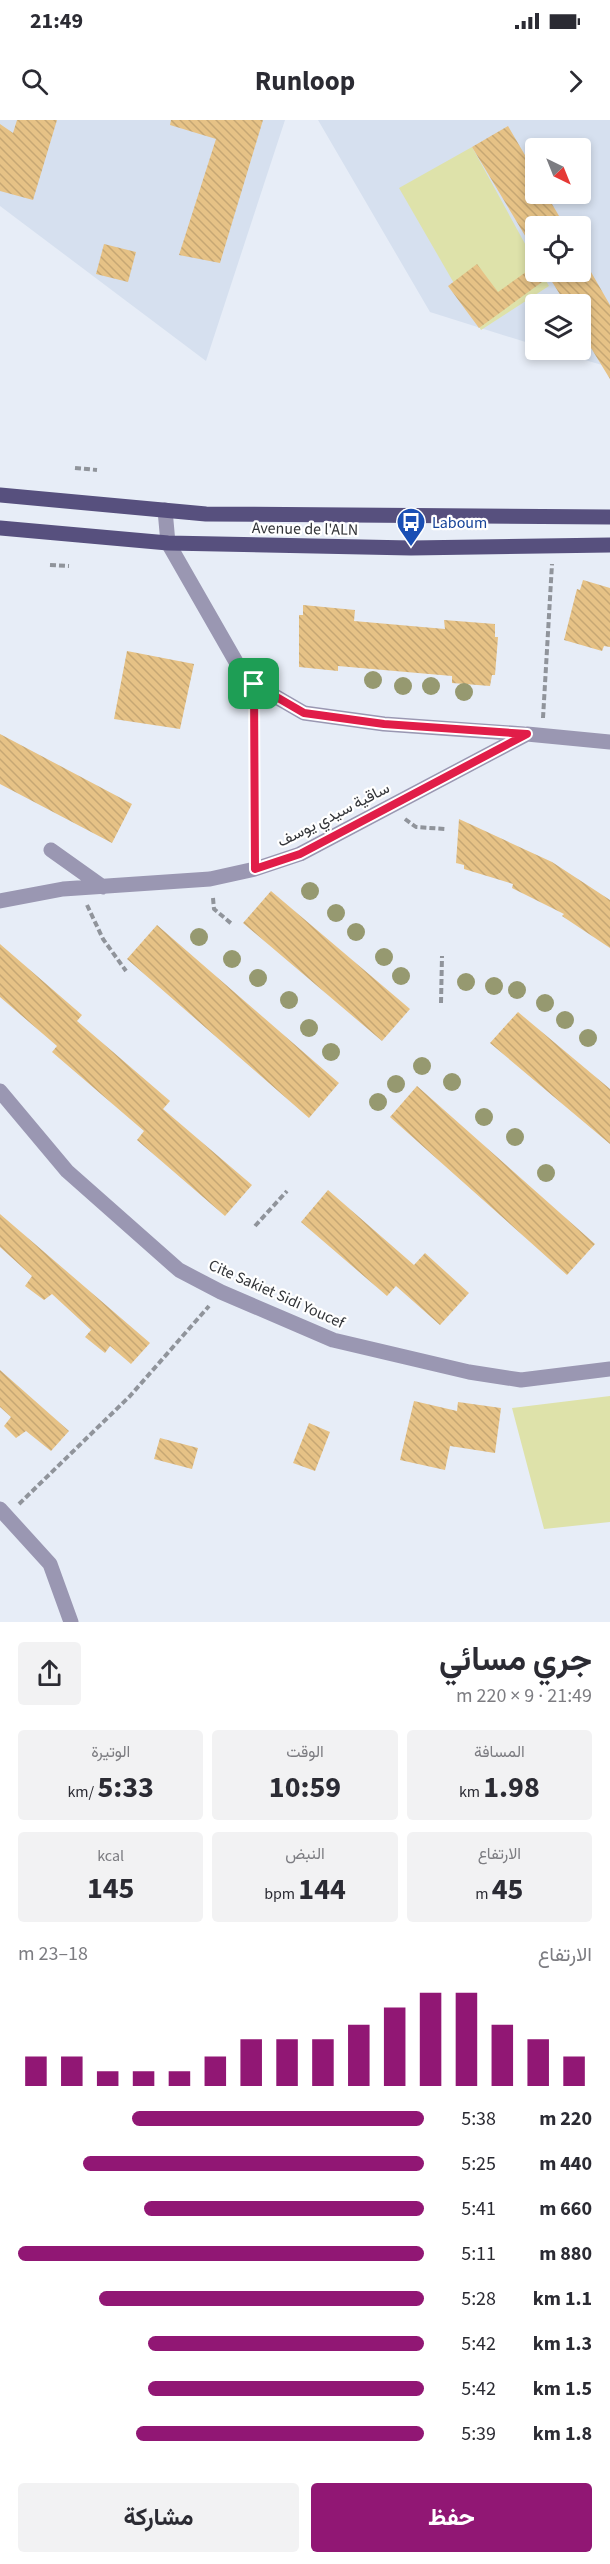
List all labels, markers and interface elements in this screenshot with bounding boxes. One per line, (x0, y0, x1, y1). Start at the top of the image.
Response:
text: 21:49 (30, 5, 83, 37)
text: Runloop (255, 62, 355, 101)
icon: search (18, 65, 51, 98)
icon: forward (559, 65, 592, 98)
north arrow (525, 138, 591, 204)
map controls (525, 138, 591, 360)
button: locate (525, 216, 591, 282)
button: layers (525, 294, 591, 360)
bus stop icon: Laboum (395, 506, 427, 548)
place label: Laboum (432, 512, 487, 534)
street label: Avenue de l'ALN (252, 517, 358, 541)
pin (228, 658, 279, 709)
icon: arrive (237, 667, 270, 700)
street label: ساقية سيدي يوسف (274, 777, 394, 854)
street label: Cite Sakiet Sidi Youcef (205, 1254, 349, 1334)
text: جري مسائي (439, 1636, 592, 1683)
button: share (18, 1642, 81, 1705)
text: 21:49 · 9 × 220 m (456, 1682, 592, 1710)
text: الوتيرة (91, 1741, 130, 1763)
text: الوقت (286, 1741, 324, 1763)
text: المسافة (474, 1741, 525, 1763)
text: 5:33 (97, 1766, 154, 1809)
text: 10:59 (269, 1766, 341, 1809)
text: 1.98 (483, 1766, 540, 1809)
text: /km (67, 1781, 97, 1803)
text: km (459, 1781, 483, 1803)
text: النبض (285, 1843, 325, 1865)
text: الارتفاع (478, 1843, 521, 1865)
text: kcal (97, 1845, 124, 1867)
text: 145 (87, 1867, 134, 1910)
text: 144 (298, 1868, 346, 1911)
text: 45 (492, 1868, 523, 1911)
text: bpm (264, 1883, 298, 1905)
text: m (475, 1883, 492, 1905)
text: 18–23 m (18, 1940, 88, 1968)
text: الارتفاع (538, 1941, 592, 1969)
text: 5:38 (461, 2105, 496, 2133)
text: 220 m (539, 2105, 592, 2133)
text: 5:25 (461, 2150, 496, 2178)
text: 440 m (539, 2150, 592, 2178)
text: 5:41 (461, 2195, 496, 2223)
text: 660 m (539, 2195, 592, 2223)
text: 5:11 (461, 2240, 496, 2268)
text: 880 m (539, 2240, 592, 2268)
text: 5:28 (461, 2285, 496, 2313)
text: 1.1 km (533, 2285, 592, 2313)
text: 5:42 (461, 2330, 496, 2358)
text: 1.3 km (533, 2330, 592, 2358)
text: 5:42 (461, 2375, 496, 2403)
text: 1.5 km (533, 2375, 592, 2403)
text: 5:39 (461, 2420, 496, 2448)
text: 1.8 km (533, 2420, 592, 2448)
button: مشاركة (18, 2483, 299, 2552)
button: حفظ (311, 2483, 592, 2552)

